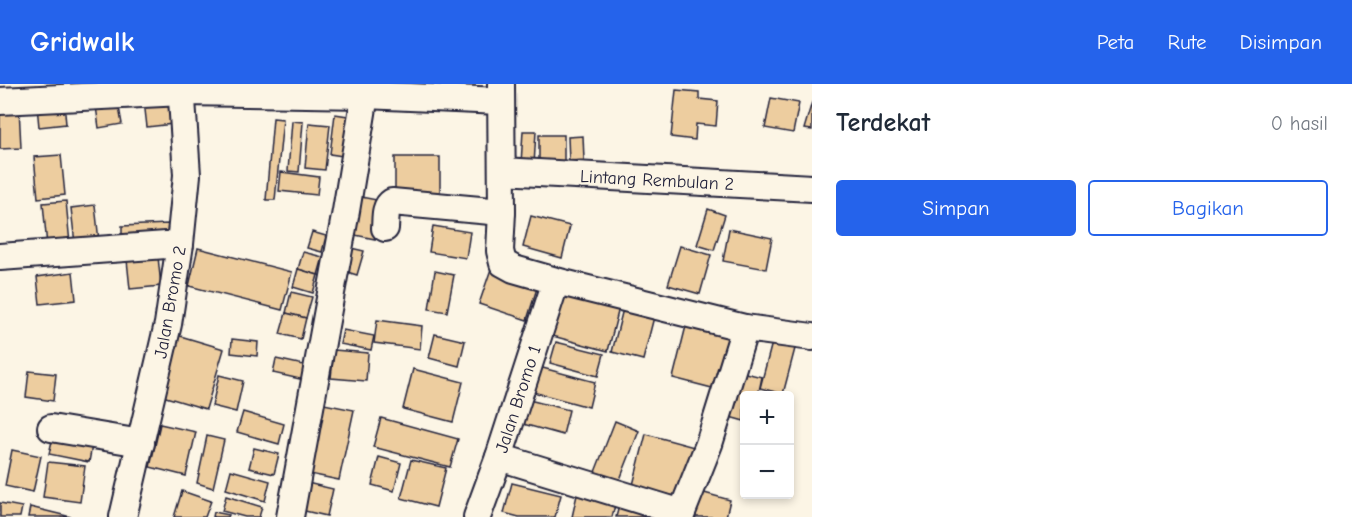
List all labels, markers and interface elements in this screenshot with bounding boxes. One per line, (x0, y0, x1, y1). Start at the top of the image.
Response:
text: Gridwalk (30, 26, 134, 58)
text: Peta (1097, 30, 1134, 54)
text: Rute (1167, 30, 1207, 54)
text: Disimpan (1240, 30, 1322, 54)
text: Terdekat (836, 108, 930, 138)
text: 0 hasil (1271, 112, 1328, 135)
street label: Lintang Rembulan 2 (579, 166, 735, 195)
button: Simpan (836, 180, 1076, 236)
button: Bagikan (1088, 180, 1328, 236)
street label: Jalan Bromo 2 (150, 244, 191, 360)
street label: Jalan Bromo 1 (491, 343, 546, 456)
map controls (740, 391, 794, 499)
button: + (740, 391, 794, 445)
button: − (740, 445, 794, 499)

